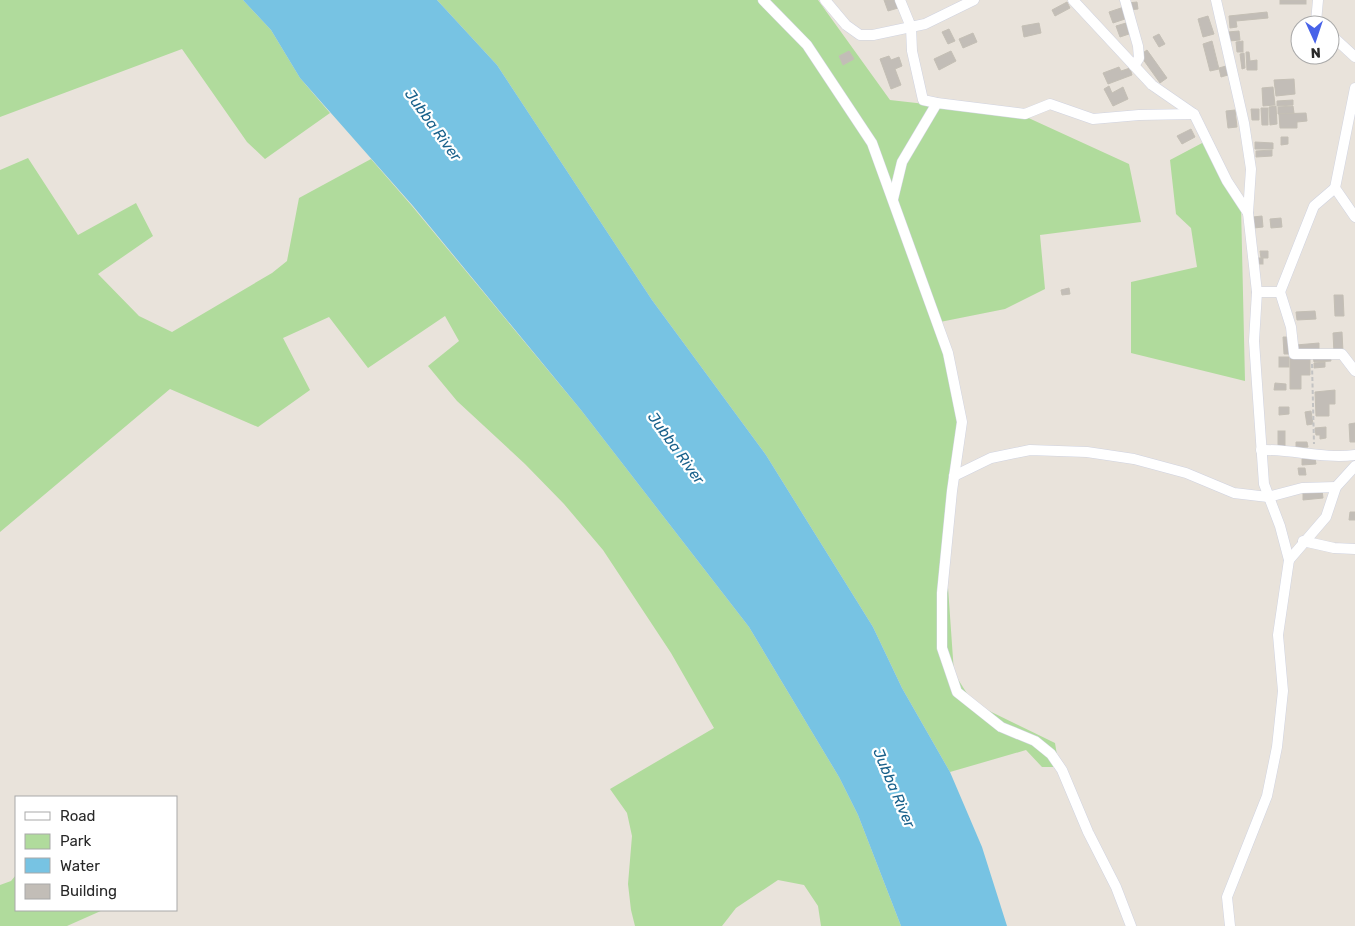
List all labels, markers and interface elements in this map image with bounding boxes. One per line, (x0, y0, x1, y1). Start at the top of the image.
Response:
north arrow (1290, 15, 1340, 65)
text: N (1310, 44, 1321, 61)
water label: Jubba River (401, 86, 466, 165)
water label: Jubba River (644, 409, 709, 488)
water label: Jubba River (869, 746, 919, 832)
legend (15, 796, 178, 911)
text: Road (60, 807, 96, 825)
text: Park (60, 832, 91, 850)
text: Water (60, 857, 100, 875)
text: Building (60, 882, 117, 900)

